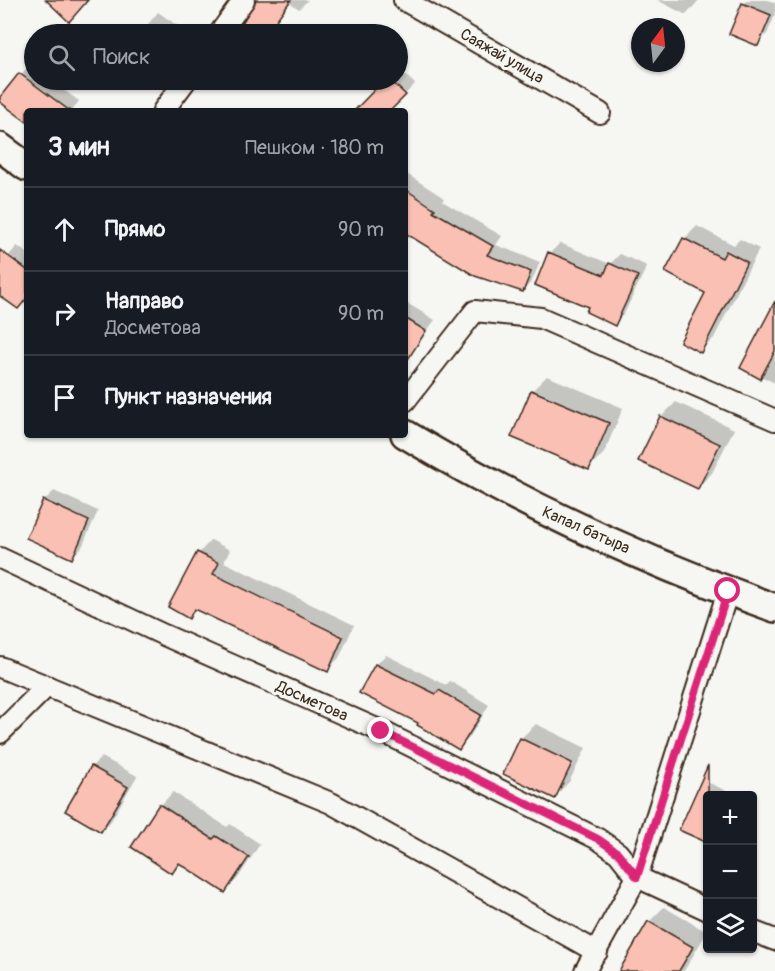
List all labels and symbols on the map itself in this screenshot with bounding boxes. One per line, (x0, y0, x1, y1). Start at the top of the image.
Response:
north arrow (631, 18, 685, 72)
street label: Саяжай улица (457, 24, 547, 88)
street label: Капал батыра (539, 502, 633, 558)
route start (714, 577, 740, 603)
street label: Досметова (272, 676, 351, 726)
route end (367, 717, 393, 743)

